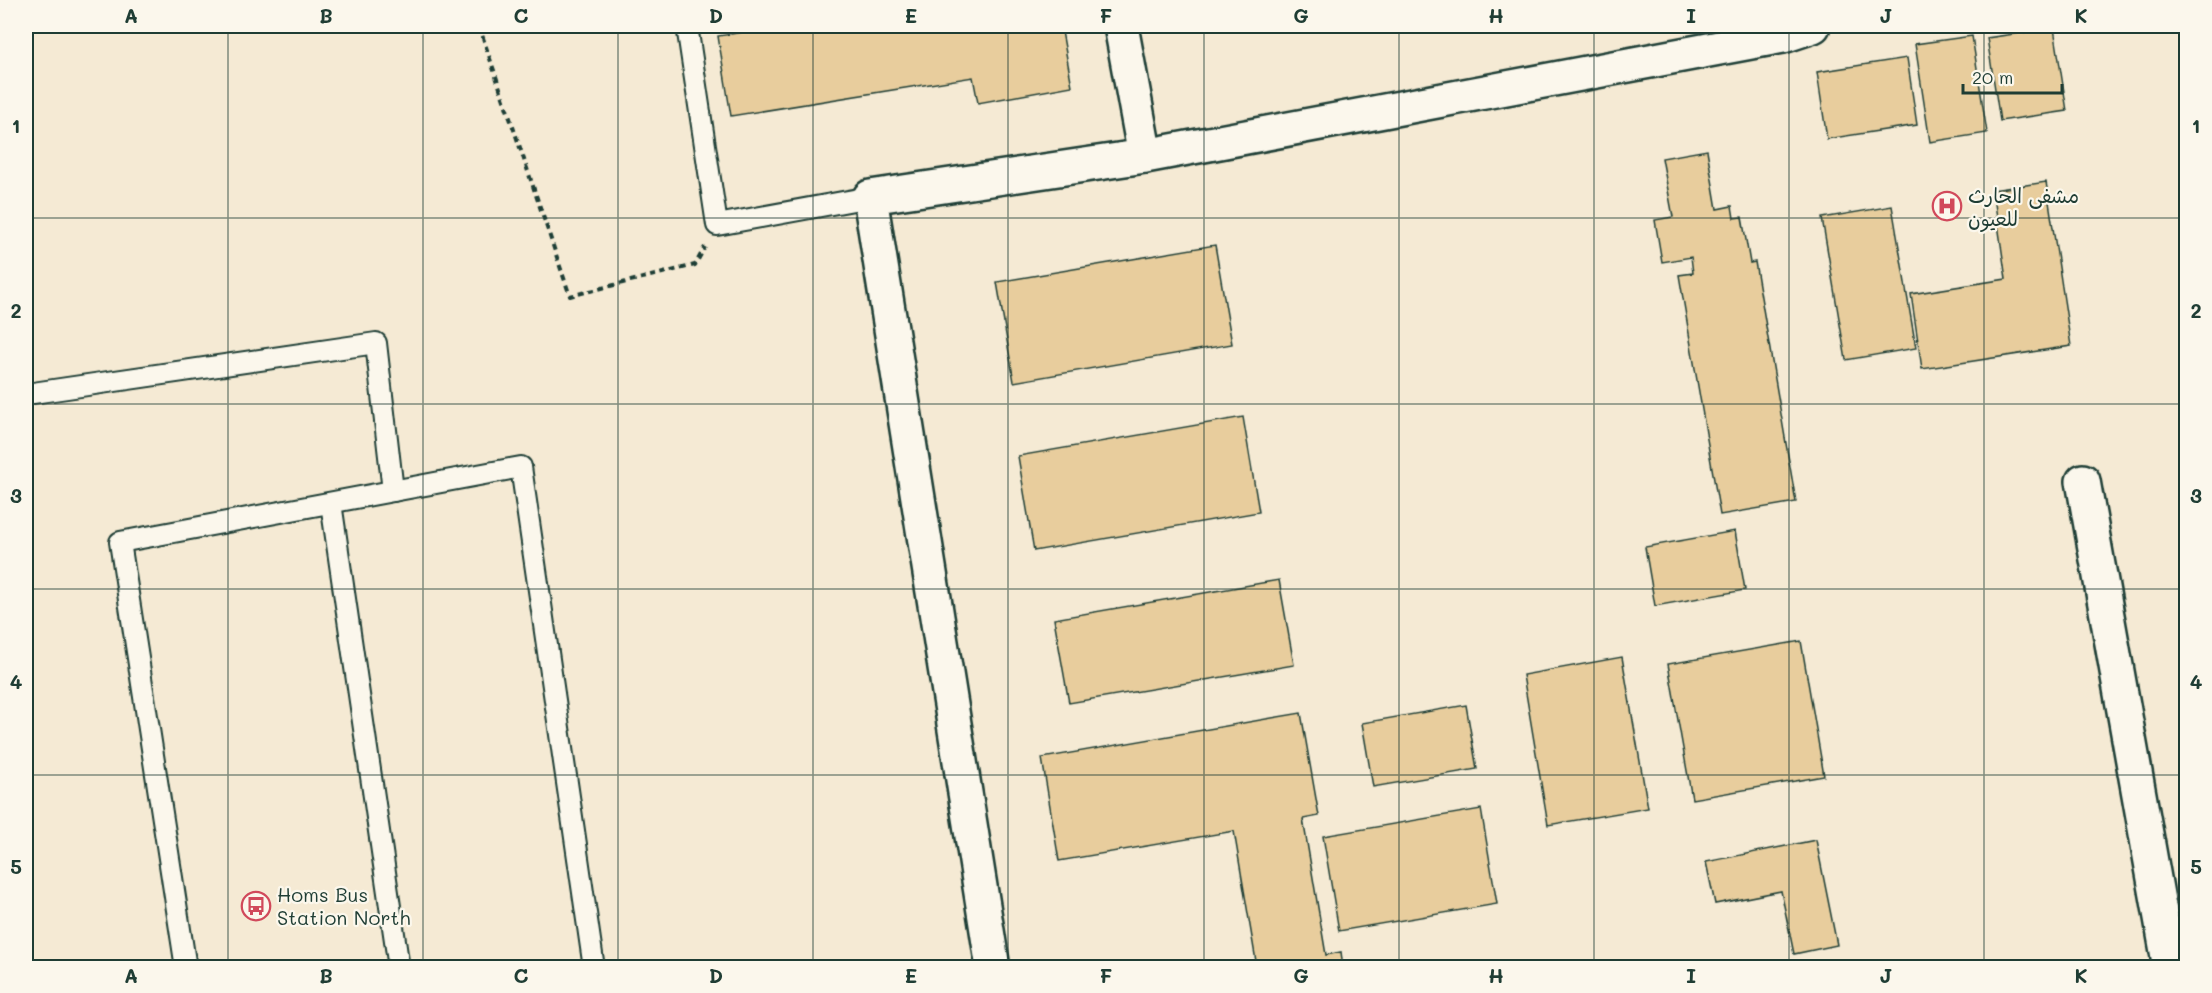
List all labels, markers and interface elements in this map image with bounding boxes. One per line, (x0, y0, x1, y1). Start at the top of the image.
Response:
text: A (124, 2, 138, 28)
text: B (319, 2, 333, 28)
text: C (514, 2, 529, 28)
text: D (709, 2, 723, 28)
text: E (905, 2, 917, 28)
text: F (1100, 2, 1113, 28)
text: G (1293, 2, 1309, 28)
text: H (1488, 2, 1504, 28)
text: I (1686, 2, 1696, 28)
text: J (1879, 2, 1893, 28)
text: K (2074, 2, 2088, 28)
scale bar (1963, 57, 2062, 95)
text: 20 m (1972, 65, 2013, 89)
text: 1 (12, 112, 20, 138)
text: 1 (2192, 112, 2200, 138)
place label: مشفى الحارث للعيون (1968, 182, 2079, 233)
hospital icon: مشفى الحارث للعيون (1931, 190, 1963, 222)
text: 2 (10, 297, 22, 323)
text: 2 (2190, 297, 2202, 323)
text: 3 (10, 482, 22, 508)
text: 3 (2190, 482, 2202, 508)
text: 4 (10, 668, 23, 694)
text: 4 (2190, 668, 2203, 694)
text: 5 (10, 853, 22, 879)
text: 5 (2190, 853, 2202, 879)
place label: Homs Bus Station North (277, 881, 411, 930)
bus stop icon: Homs Bus Station North (240, 890, 272, 922)
text: A (124, 962, 138, 988)
text: B (319, 962, 333, 988)
text: C (514, 962, 529, 988)
text: D (709, 962, 723, 988)
text: E (905, 962, 917, 988)
text: F (1100, 962, 1113, 988)
text: G (1293, 962, 1309, 988)
text: H (1488, 962, 1504, 988)
text: I (1686, 962, 1696, 988)
text: J (1879, 962, 1893, 988)
text: K (2074, 962, 2088, 988)

